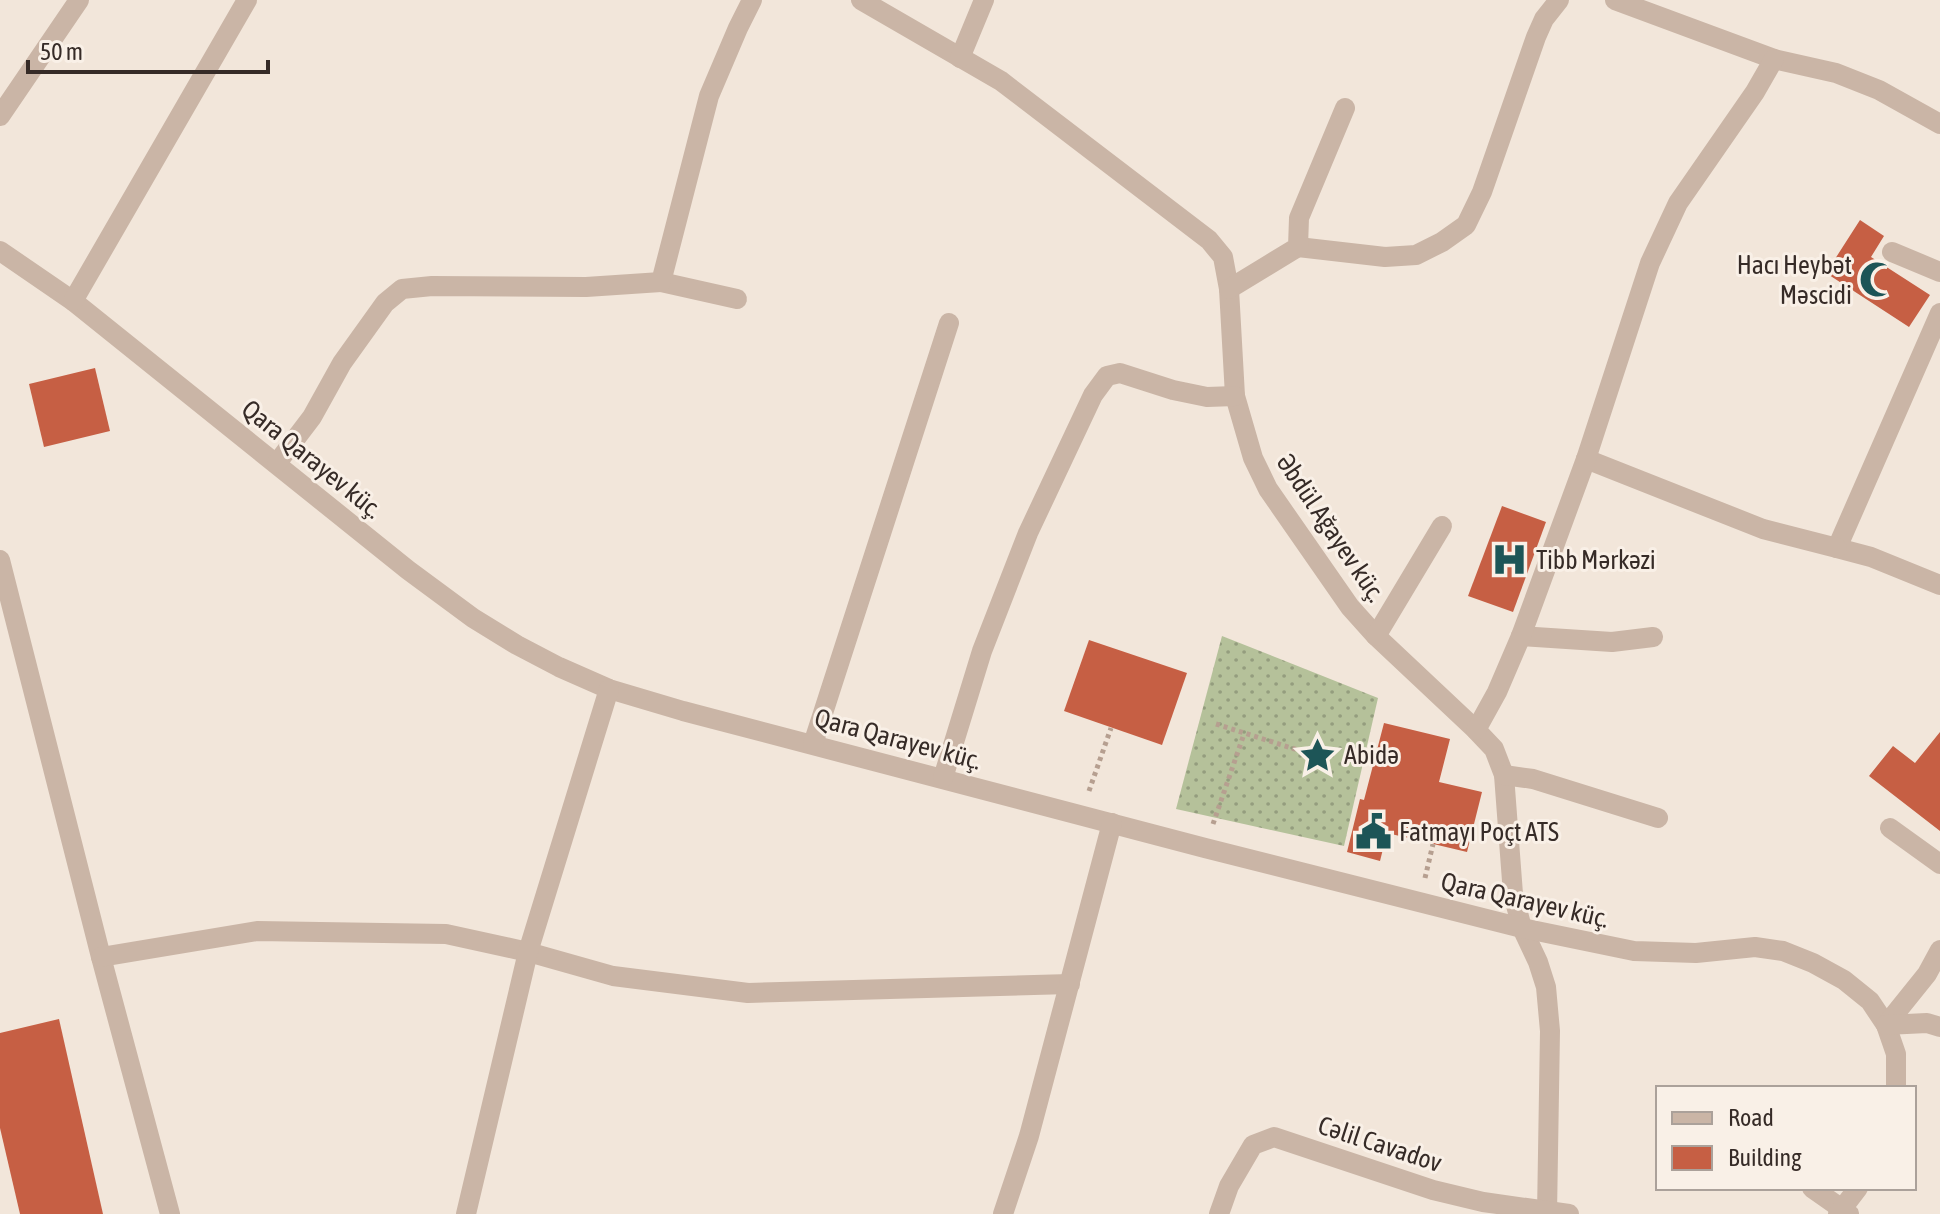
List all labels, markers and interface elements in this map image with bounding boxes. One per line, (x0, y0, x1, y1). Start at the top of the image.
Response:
scale bar (28, 24, 268, 74)
text: 50 m (40, 38, 83, 65)
place label: Hacı Heybət Məscidi (1737, 250, 1852, 310)
mosque icon: Hacı Heybət Məscidi (1859, 261, 1897, 299)
street label: Qara Qarayev küç. (236, 394, 388, 524)
street label: Əbdül Ağayev küç. (1271, 449, 1391, 607)
hospital icon: Tibb Mərkəzi (1491, 541, 1529, 579)
place label: Tibb Mərkəzi (1536, 545, 1656, 575)
street label: Qara Qarayev küç. (811, 702, 985, 776)
place icon: Abidə (1299, 736, 1337, 774)
place label: Abidə (1344, 740, 1399, 770)
public building icon: Fatmayı Poçt ATS (1354, 813, 1392, 851)
place label: Fatmayı Poçt ATS (1399, 817, 1559, 847)
street label: Qara Qarayev küç. (1438, 866, 1612, 934)
legend (1656, 1086, 1916, 1190)
text: Road (1728, 1104, 1774, 1131)
street label: Cəlil Cavadov (1314, 1110, 1446, 1178)
text: Building (1728, 1144, 1802, 1171)

